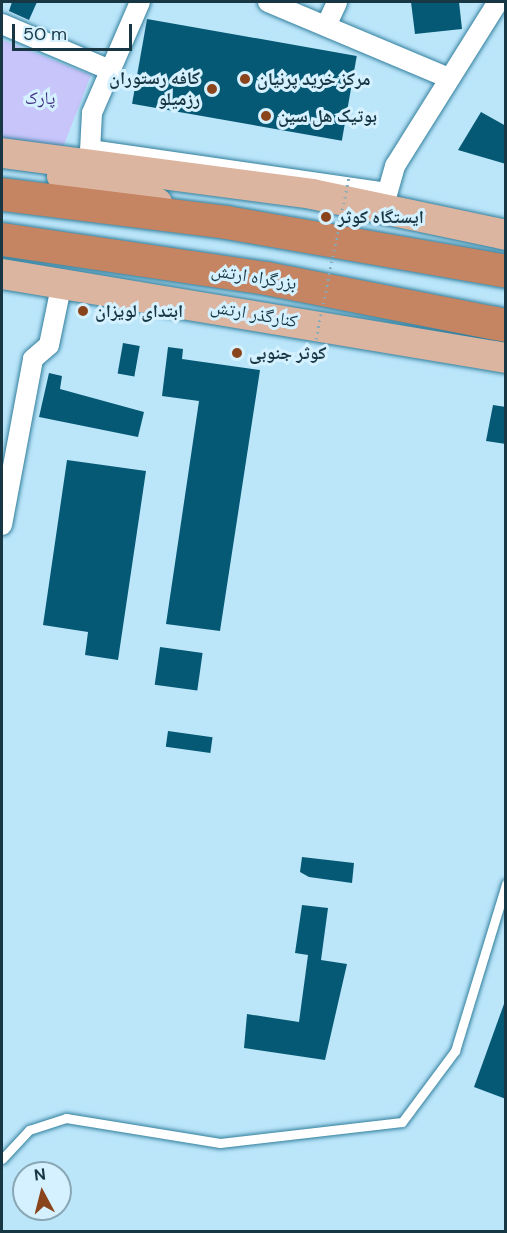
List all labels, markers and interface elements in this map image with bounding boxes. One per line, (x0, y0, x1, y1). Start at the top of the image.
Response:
scale bar (15, 12, 135, 50)
text: 50 m (23, 22, 67, 46)
place label: کافه رستوران رزمیلو (109, 68, 200, 110)
place label: مرکز خرید پرنیان (257, 68, 371, 90)
marker: مرکز خرید پرنیان (238, 72, 252, 86)
marker: کافه رستوران رزمیلو (205, 82, 219, 96)
park label: پارک (25, 87, 55, 109)
place label: بوتیک هل سین (278, 105, 377, 127)
marker: بوتیک هل سین (259, 109, 273, 123)
place label: ایستگاه کوثر (338, 206, 424, 228)
marker: ایستگاه کوثر (319, 210, 333, 224)
street label: بزرگراه ارتش (210, 260, 298, 294)
street label: کنارگذر ارتش (209, 296, 299, 332)
place label: ابتدای لویزان (95, 300, 183, 322)
marker: ابتدای لویزان (76, 304, 90, 318)
place label: کوثر جنوبی (249, 342, 326, 364)
marker: کوثر جنوبی (230, 346, 244, 360)
north arrow (12, 1161, 72, 1221)
text: N (33, 1163, 47, 1186)

